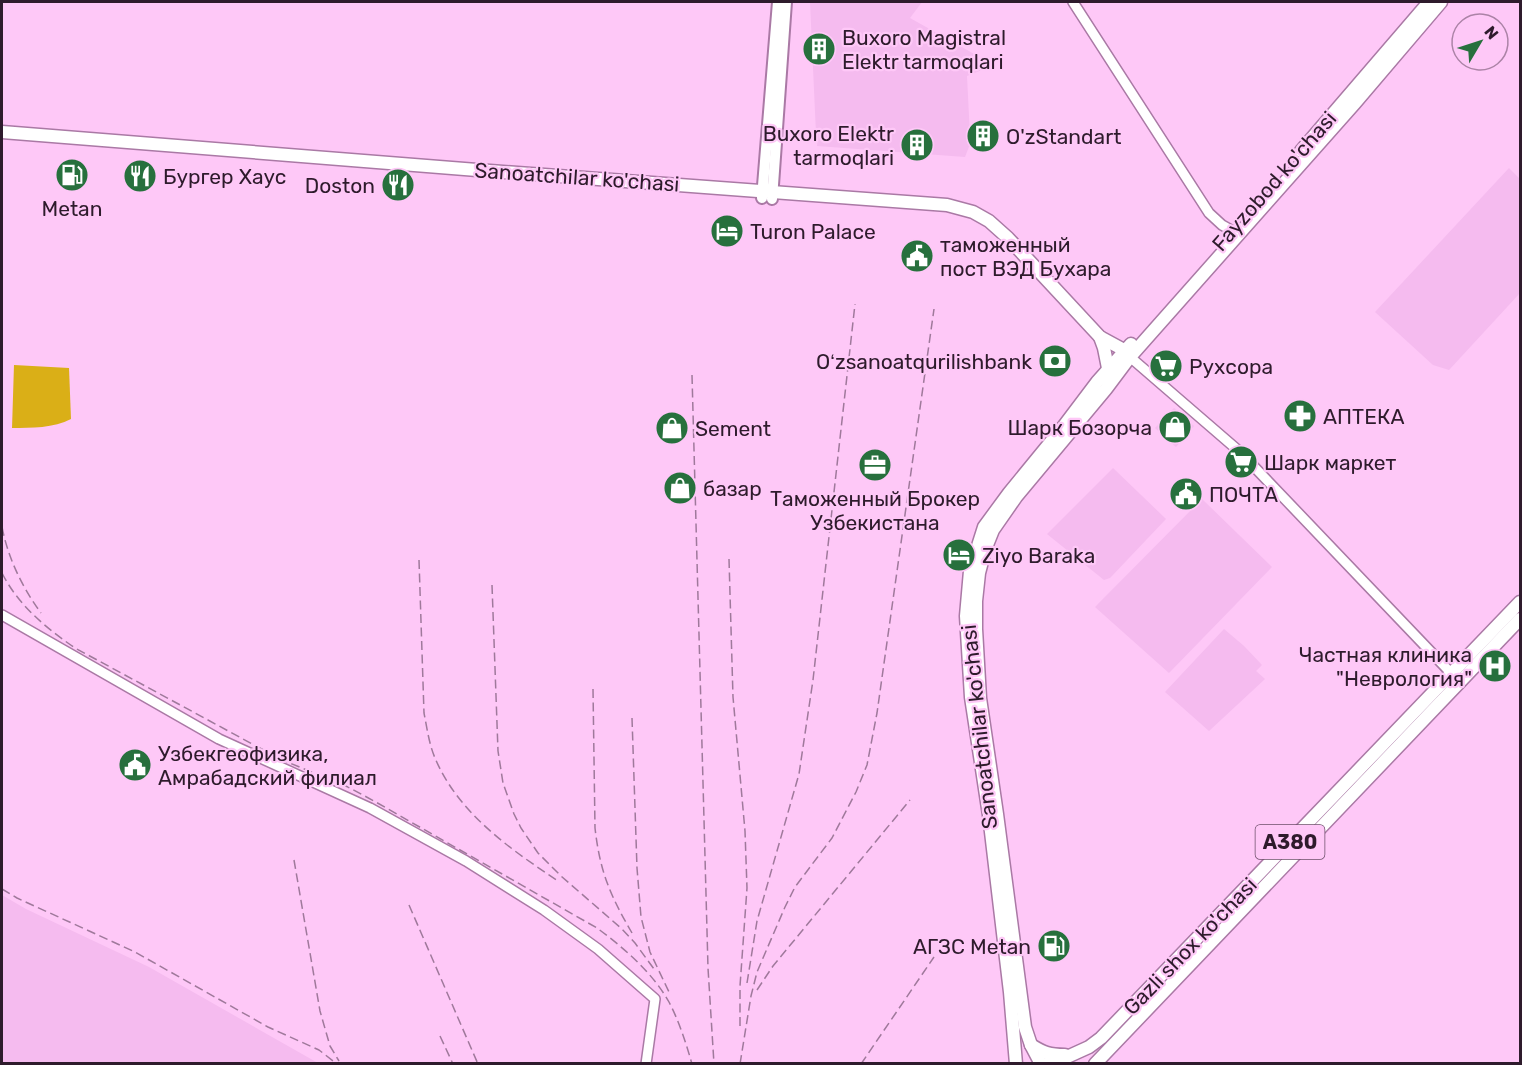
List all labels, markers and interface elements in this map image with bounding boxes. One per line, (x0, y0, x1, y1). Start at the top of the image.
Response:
north arrow (1450, 12, 1510, 72)
text: N (1480, 22, 1502, 43)
place label: Buxoro Magistral Elektr tarmoqlari (842, 25, 1006, 74)
building icon: Buxoro Magistral Elektr tarmoqlari (801, 31, 837, 67)
street label: Fayzobod ko'chasi (1207, 106, 1341, 256)
building icon: O'zStandart (965, 118, 1001, 154)
place label: Buxoro Elektr tarmoqlari (763, 121, 894, 170)
place label: O'zStandart (1006, 124, 1121, 149)
building icon: Buxoro Elektr tarmoqlari (899, 127, 935, 163)
fuel station icon: Metan (54, 157, 90, 193)
street label: Sanoatchilar ko'chasi (474, 157, 680, 197)
restaurant icon: Бургер Хаус (122, 158, 158, 194)
place label: Бургер Хаус (163, 164, 286, 189)
restaurant icon: Doston (380, 167, 416, 203)
place label: Doston (305, 173, 375, 198)
place label: Metan (42, 196, 102, 221)
hotel icon: Turon Palace (709, 213, 745, 249)
place label: Turon Palace (750, 219, 876, 244)
place label: таможенный пост ВЭД Бухара (940, 232, 1111, 281)
public building icon: таможенный пост ВЭД Бухара (899, 238, 935, 274)
bank icon: Oʻzsanoatqurilishbank (1037, 343, 1073, 379)
supermarket icon: Рухсора (1148, 348, 1184, 384)
place label: Oʻzsanoatqurilishbank (816, 349, 1032, 374)
place label: Рухсора (1189, 354, 1273, 379)
pharmacy icon: АПТЕКА (1282, 398, 1318, 434)
place label: АПТЕКА (1323, 404, 1404, 429)
shop icon: Шарк Бозорча (1157, 409, 1193, 445)
shop icon: Sement (654, 410, 690, 446)
place label: Шарк Бозорча (1007, 415, 1152, 440)
place label: Sement (695, 416, 771, 441)
supermarket icon: Шарк маркет (1223, 444, 1259, 480)
office icon: Таможенный Брокер Узбекистана (857, 447, 893, 483)
place label: Шарк маркет (1264, 450, 1397, 475)
shop icon: базар (662, 470, 698, 506)
place label: базар (703, 476, 762, 501)
public building icon: ПОЧТА (1168, 476, 1204, 512)
place label: ПОЧТА (1209, 482, 1278, 507)
place label: Таможенный Брокер Узбекистана (770, 486, 980, 535)
hotel icon: Ziyo Baraka (941, 537, 977, 573)
place label: Ziyo Baraka (982, 543, 1095, 568)
street label: Sanoatchilar ko'chasi (956, 624, 1002, 830)
place label: Частная клиника "Неврология" (1299, 642, 1472, 691)
hospital icon: Частная клиника "Неврология" (1477, 648, 1513, 684)
place label: Узбекгеофизика, Амрабадский филиал (158, 741, 377, 790)
public building icon: Узбекгеофизика, Амрабадский филиал (117, 747, 153, 783)
road number: A380 (1256, 825, 1324, 859)
street label: Gazli shox ko'chasi (1118, 872, 1262, 1020)
fuel station icon: АГЗС Metan (1036, 928, 1072, 964)
place label: АГЗС Metan (913, 934, 1031, 959)

